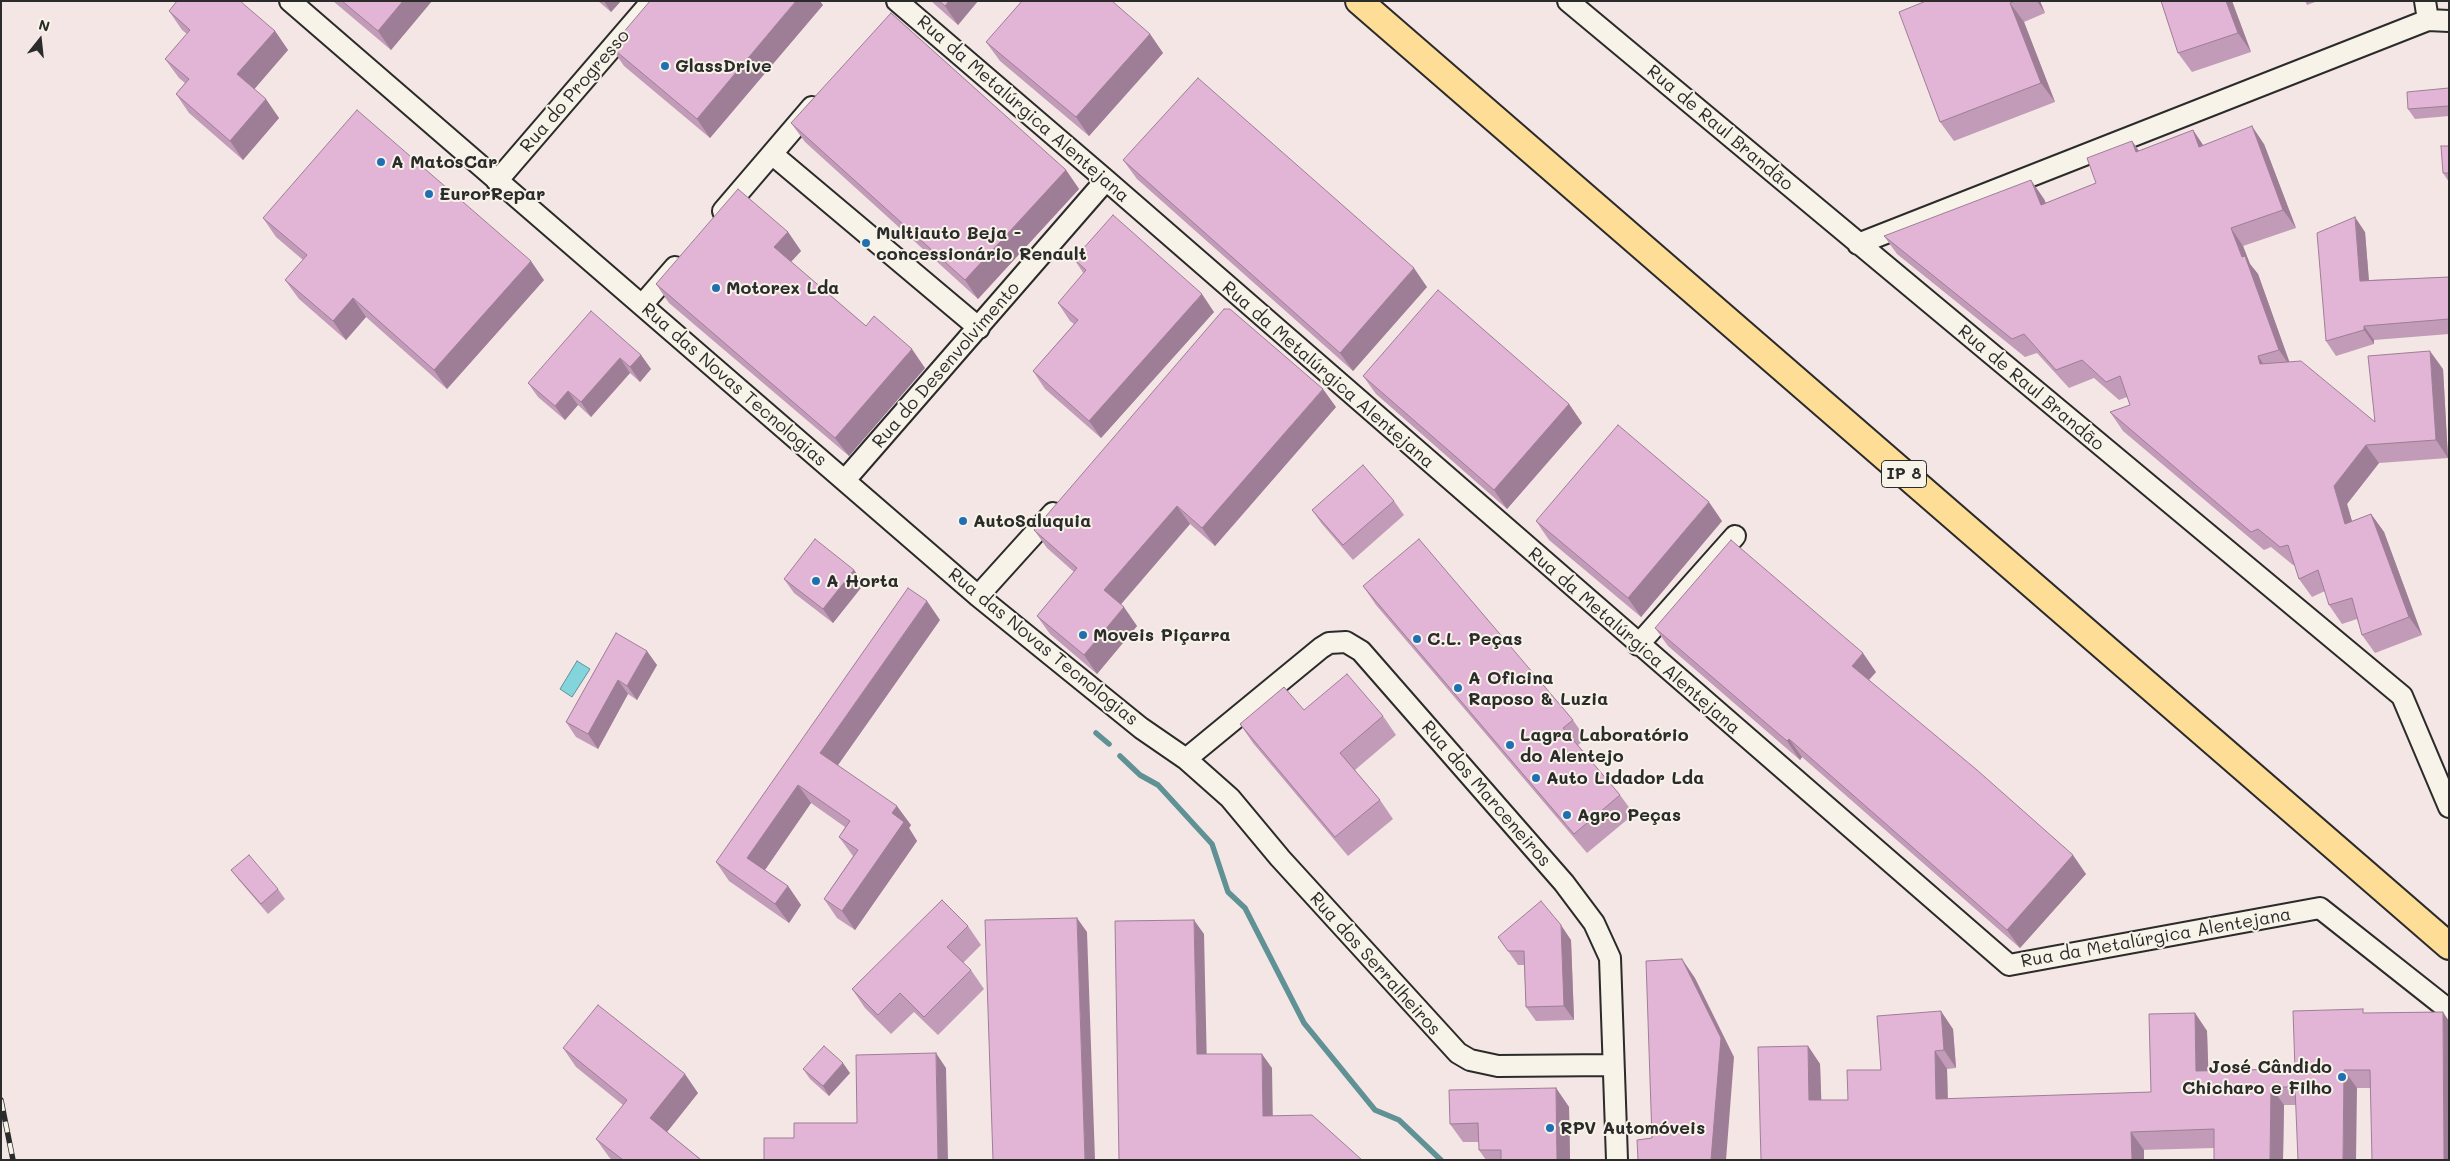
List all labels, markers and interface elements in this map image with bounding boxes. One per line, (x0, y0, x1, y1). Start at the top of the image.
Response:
street label: Rua da Metalúrgica Alentejana (913, 11, 1133, 207)
text: N (37, 14, 52, 36)
north arrow (15, 15, 65, 65)
street label: Rua do Progresso (516, 25, 634, 157)
place label: GlassDrive (675, 55, 772, 77)
marker: GlassDrive (659, 60, 671, 72)
street label: Rua de Raul Brandão (1642, 61, 1798, 195)
place label: A MatosCar (391, 151, 497, 173)
marker: A MatosCar (375, 156, 387, 168)
place label: EurorRepar (439, 183, 545, 205)
marker: EurorRepar (423, 188, 435, 200)
place label: Multiauto Beja - concessionário Renault (876, 222, 1087, 264)
marker: Multiauto Beja - concessionário Renault (860, 237, 872, 249)
place label: Motorex Lda (726, 277, 839, 299)
street label: Rua do Desenvolvimento (868, 277, 1024, 453)
street label: Rua da Metalúrgica Alentejana (1218, 277, 1438, 473)
marker: Motorex Lda (710, 282, 722, 294)
street label: Rua das Novas Tecnologias (637, 299, 831, 471)
street label: Rua de Raul Brandão (1953, 321, 2109, 455)
road number: IP 8 (1882, 460, 1926, 488)
place label: AutoSaluquia (973, 510, 1091, 532)
marker: AutoSaluquia (957, 515, 969, 527)
street label: Rua da Metalúrgica Alentejana (1524, 543, 1744, 739)
street label: Rua das Novas Tecnologias (944, 564, 1142, 730)
place label: A Horta (826, 570, 899, 592)
marker: A Horta (810, 575, 822, 587)
place label: Moveis Piçarra (1093, 624, 1231, 646)
place label: C.L. Peças (1427, 628, 1522, 650)
marker: Moveis Piçarra (1077, 629, 1089, 641)
marker: C.L. Peças (1411, 633, 1423, 645)
place label: A Oficina Raposo & Luzia (1468, 667, 1608, 710)
marker: A Oficina Raposo & Luzia (1452, 682, 1464, 694)
street label: Rua dos Marceneiros (1417, 717, 1555, 871)
place label: Lagra Laboratório do Alentejo (1520, 724, 1689, 766)
marker: Lagra Laboratório do Alentejo (1504, 739, 1516, 751)
place label: Auto Lidador Lda (1546, 767, 1704, 789)
marker: Auto Lidador Lda (1530, 772, 1542, 784)
place label: Agro Peças (1577, 804, 1681, 826)
marker: Agro Peças (1561, 809, 1573, 821)
street label: Rua dos Serralheiros (1305, 888, 1445, 1040)
street label: Rua da Metalúrgica Alentejana (2019, 904, 2293, 972)
place label: José Cândido Chicharo e Filho (2182, 1056, 2332, 1098)
marker: José Cândido Chicharo e Filho (2336, 1071, 2348, 1083)
place label: RPV Automóveis (1560, 1117, 1705, 1139)
marker: RPV Automóveis (1544, 1122, 1556, 1134)

